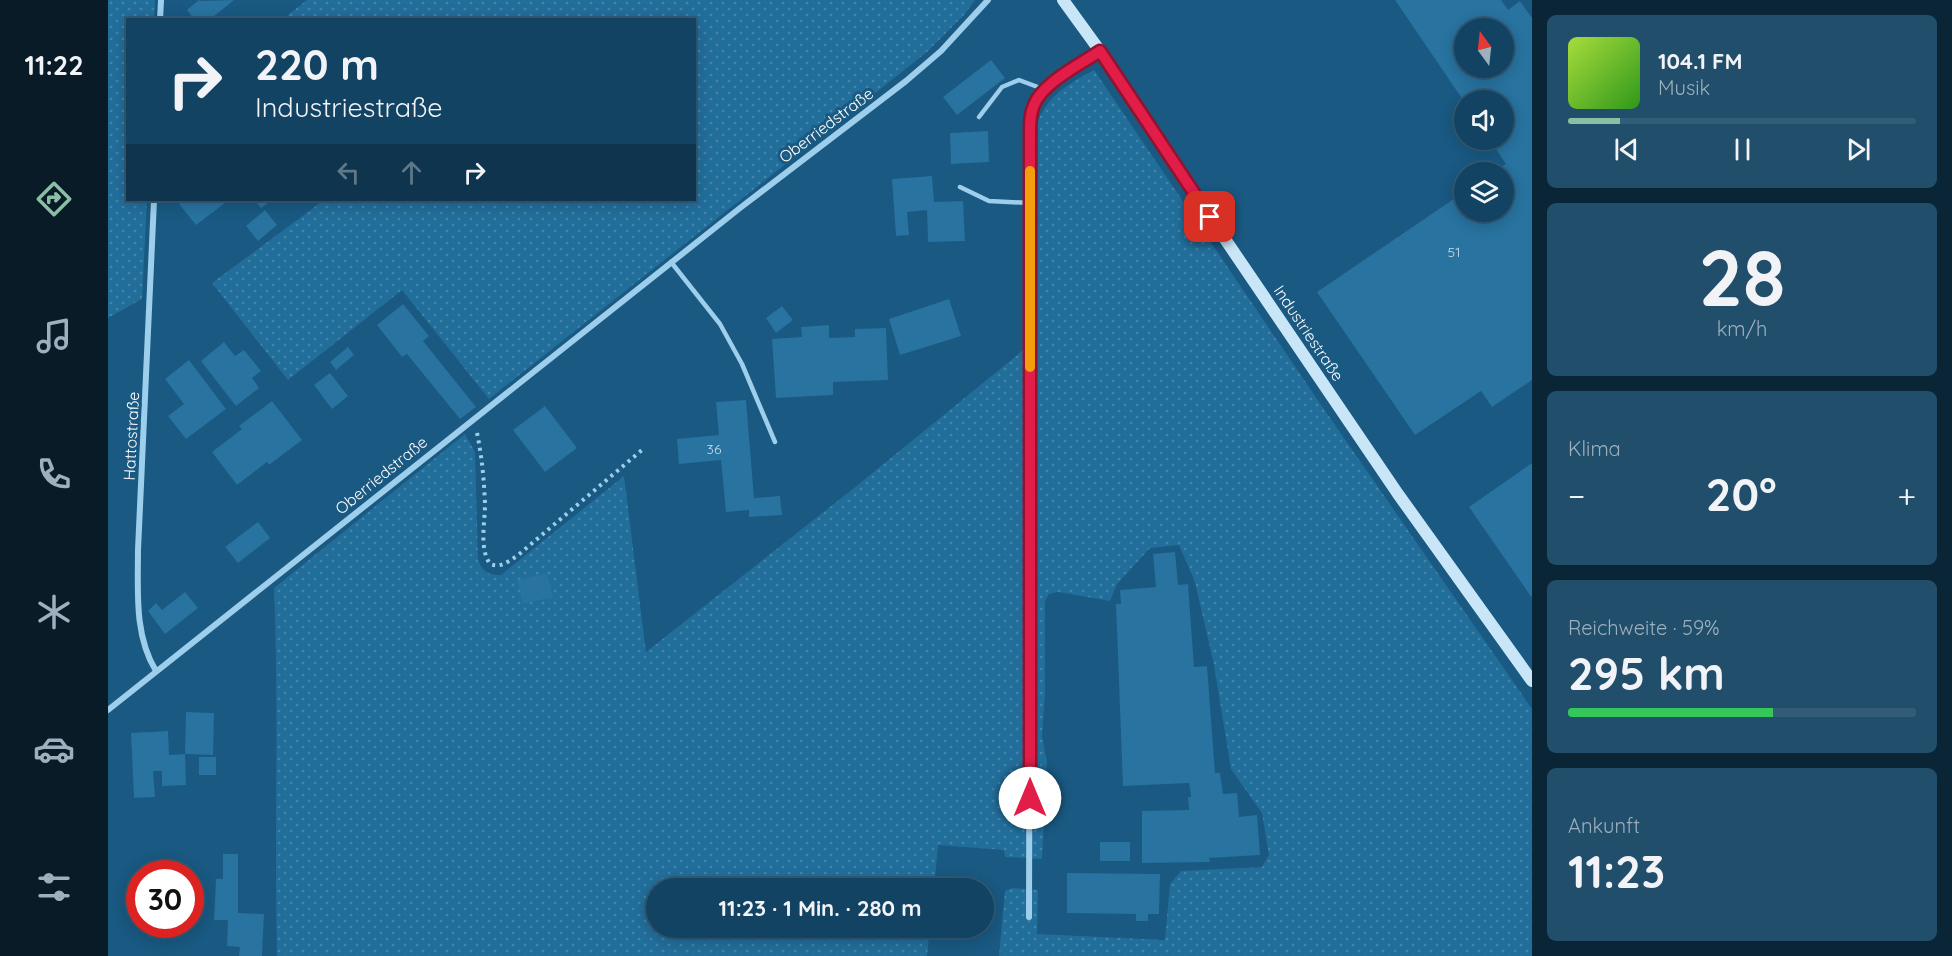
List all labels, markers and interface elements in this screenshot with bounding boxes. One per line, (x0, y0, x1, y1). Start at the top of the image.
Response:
north arrow (1454, 18, 1514, 78)
map controls (1454, 18, 1514, 222)
text: 220 m (255, 38, 379, 91)
icon: right (156, 42, 234, 120)
text: 104.1 FM (1658, 47, 1742, 75)
text: 11:22 (24, 48, 84, 82)
text: Musik (1658, 75, 1710, 100)
street label: Oberriedstraße (775, 83, 877, 167)
text: Industriestraße (255, 90, 443, 124)
button: sound (1454, 90, 1514, 150)
icon: previous (1610, 133, 1643, 166)
icon: pause (1726, 133, 1759, 166)
icon: next (1842, 133, 1875, 166)
icon: left (332, 156, 365, 189)
icon: ahead (395, 156, 428, 189)
icon: right (458, 156, 491, 189)
button: layers (1454, 162, 1514, 222)
icon: directions (33, 178, 75, 220)
pin (1184, 191, 1235, 242)
icon: arrive (1193, 200, 1226, 233)
text: 28 (1698, 228, 1786, 326)
house number: 51 (1448, 243, 1460, 261)
street label: Industriestraße (1270, 281, 1348, 385)
icon: music (33, 315, 75, 357)
text: km/h (1717, 316, 1767, 341)
street label: Hattostraße (119, 391, 143, 481)
street label: Oberriedstraße (331, 432, 431, 518)
text: Klima (1568, 436, 1621, 461)
house number: 36 (707, 440, 722, 458)
icon: phone (33, 453, 75, 495)
text: 20° (1706, 466, 1777, 522)
text: − (1568, 475, 1585, 516)
text: + (1897, 475, 1916, 516)
icon: climate (33, 591, 75, 633)
text: Reichweite · 59% (1568, 615, 1720, 640)
text: 295 km (1568, 645, 1725, 701)
icon: car (33, 728, 75, 770)
position arrow (998, 766, 1062, 830)
text: Ankunft (1568, 813, 1640, 838)
text: 11:23 (1568, 843, 1665, 899)
speed limit sign: 30 (126, 860, 204, 938)
icon: filters (33, 866, 75, 908)
text: 11:23 · 1 Min. · 280 m (719, 894, 921, 922)

